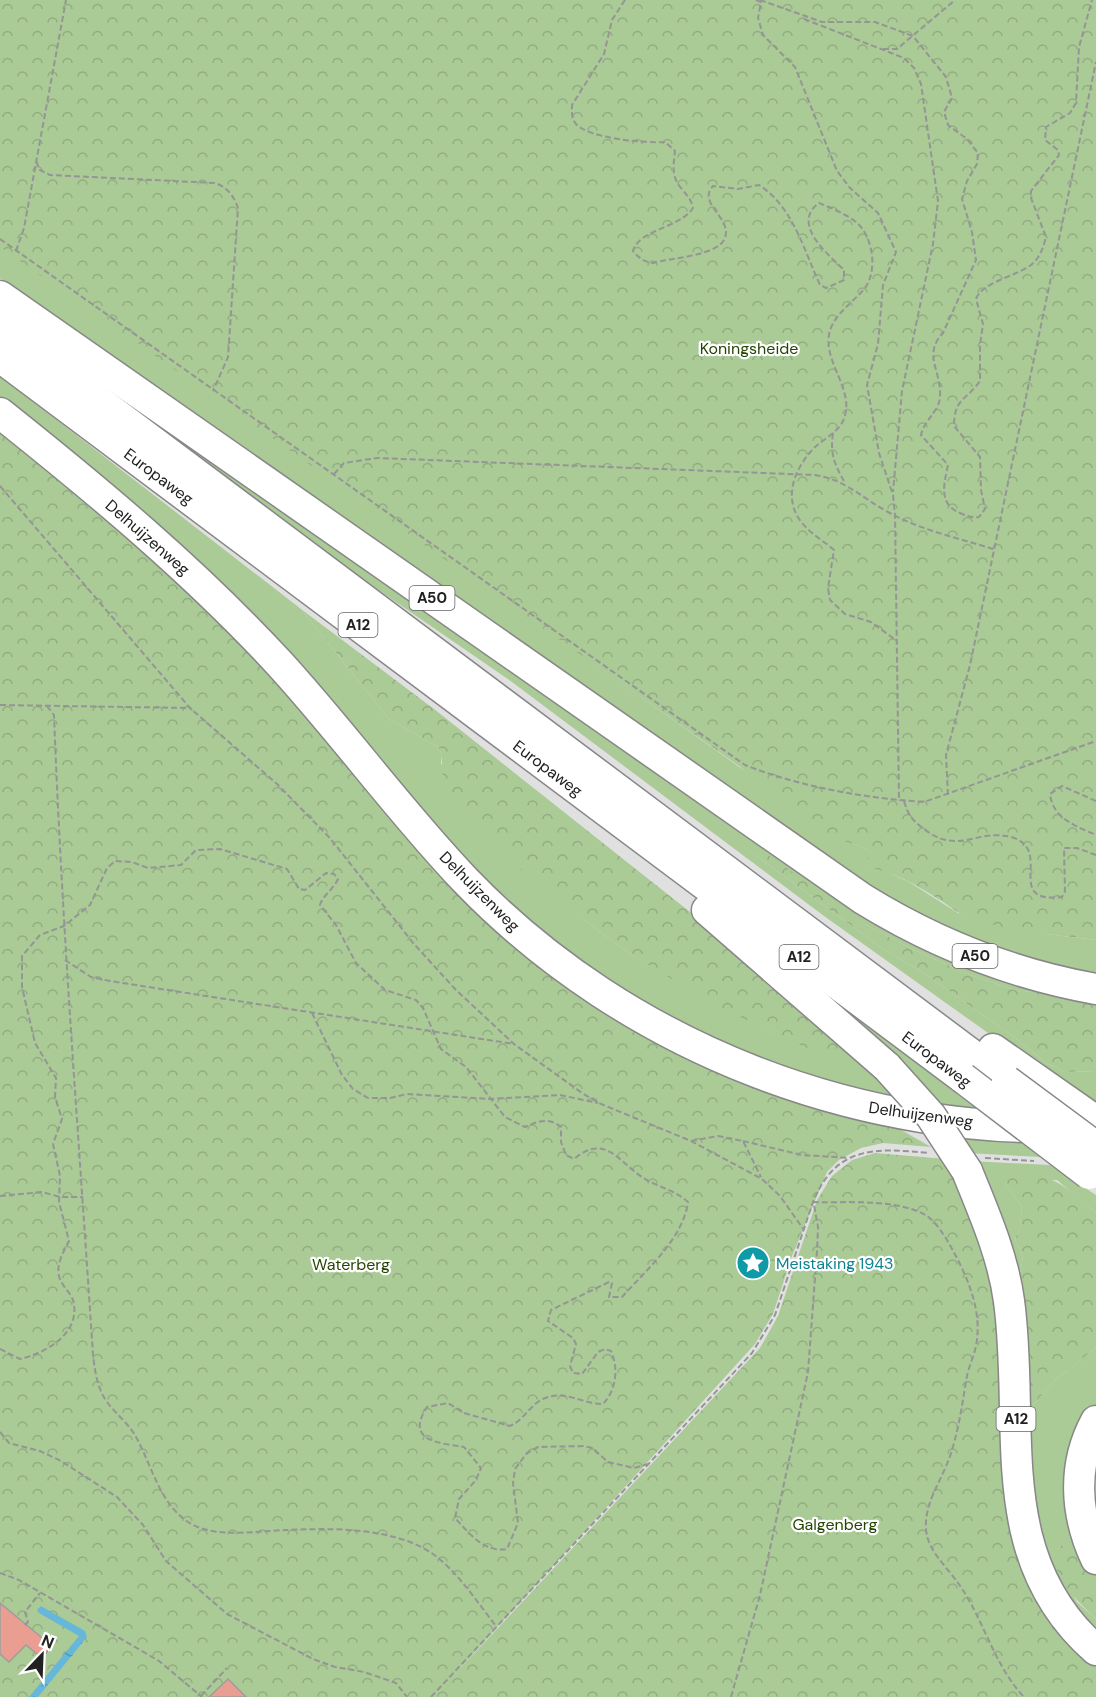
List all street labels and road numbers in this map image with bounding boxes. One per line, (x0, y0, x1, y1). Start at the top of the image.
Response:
street label: Europaweg (120, 443, 198, 509)
street label: Delhuijzenweg (101, 495, 194, 580)
road number: A50 (410, 586, 454, 610)
road number: A12 (338, 613, 378, 637)
street label: Europaweg (509, 735, 587, 801)
street label: Delhuijzenweg (435, 847, 524, 936)
road number: A50 (952, 944, 998, 968)
road number: A12 (780, 945, 818, 969)
street label: Europaweg (898, 1026, 976, 1092)
street label: Delhuijzenweg (867, 1097, 975, 1132)
road number: A12 (996, 1407, 1036, 1431)

